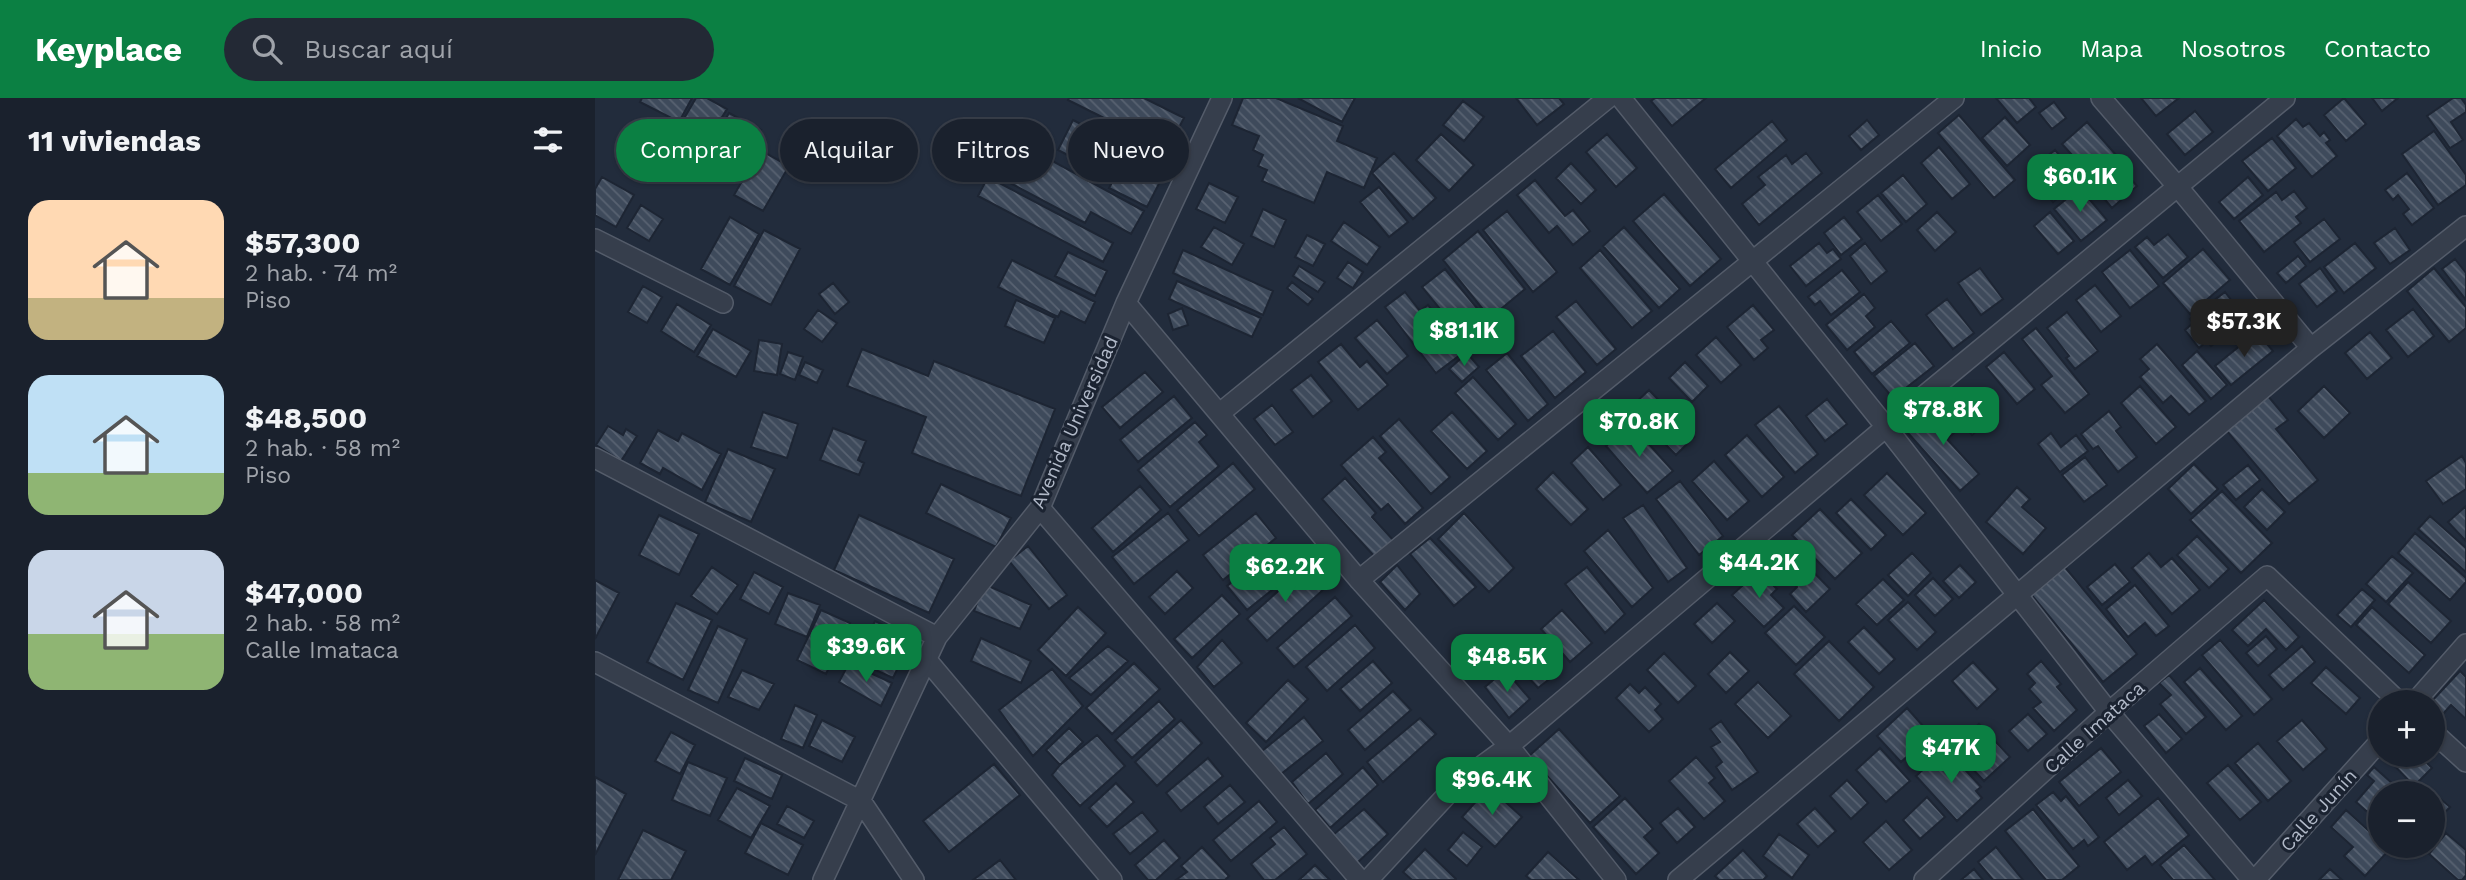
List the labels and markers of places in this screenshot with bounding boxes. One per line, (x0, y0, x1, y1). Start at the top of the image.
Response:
pin: $60.1K (2023, 155, 2137, 214)
pin: $57.3K (2187, 300, 2301, 359)
pin: $81.1K (1407, 308, 1521, 368)
pin: $78.8K (1886, 388, 2000, 447)
pin: $70.8K (1582, 400, 1696, 459)
pin: $44.2K (1702, 540, 1816, 600)
pin: $62.2K (1228, 545, 1342, 604)
pin: $39.6K (809, 624, 923, 684)
pin: $48.5K (1450, 634, 1564, 694)
pin: $47K (1910, 726, 1992, 785)
pin: $96.4K (1435, 758, 1549, 817)

